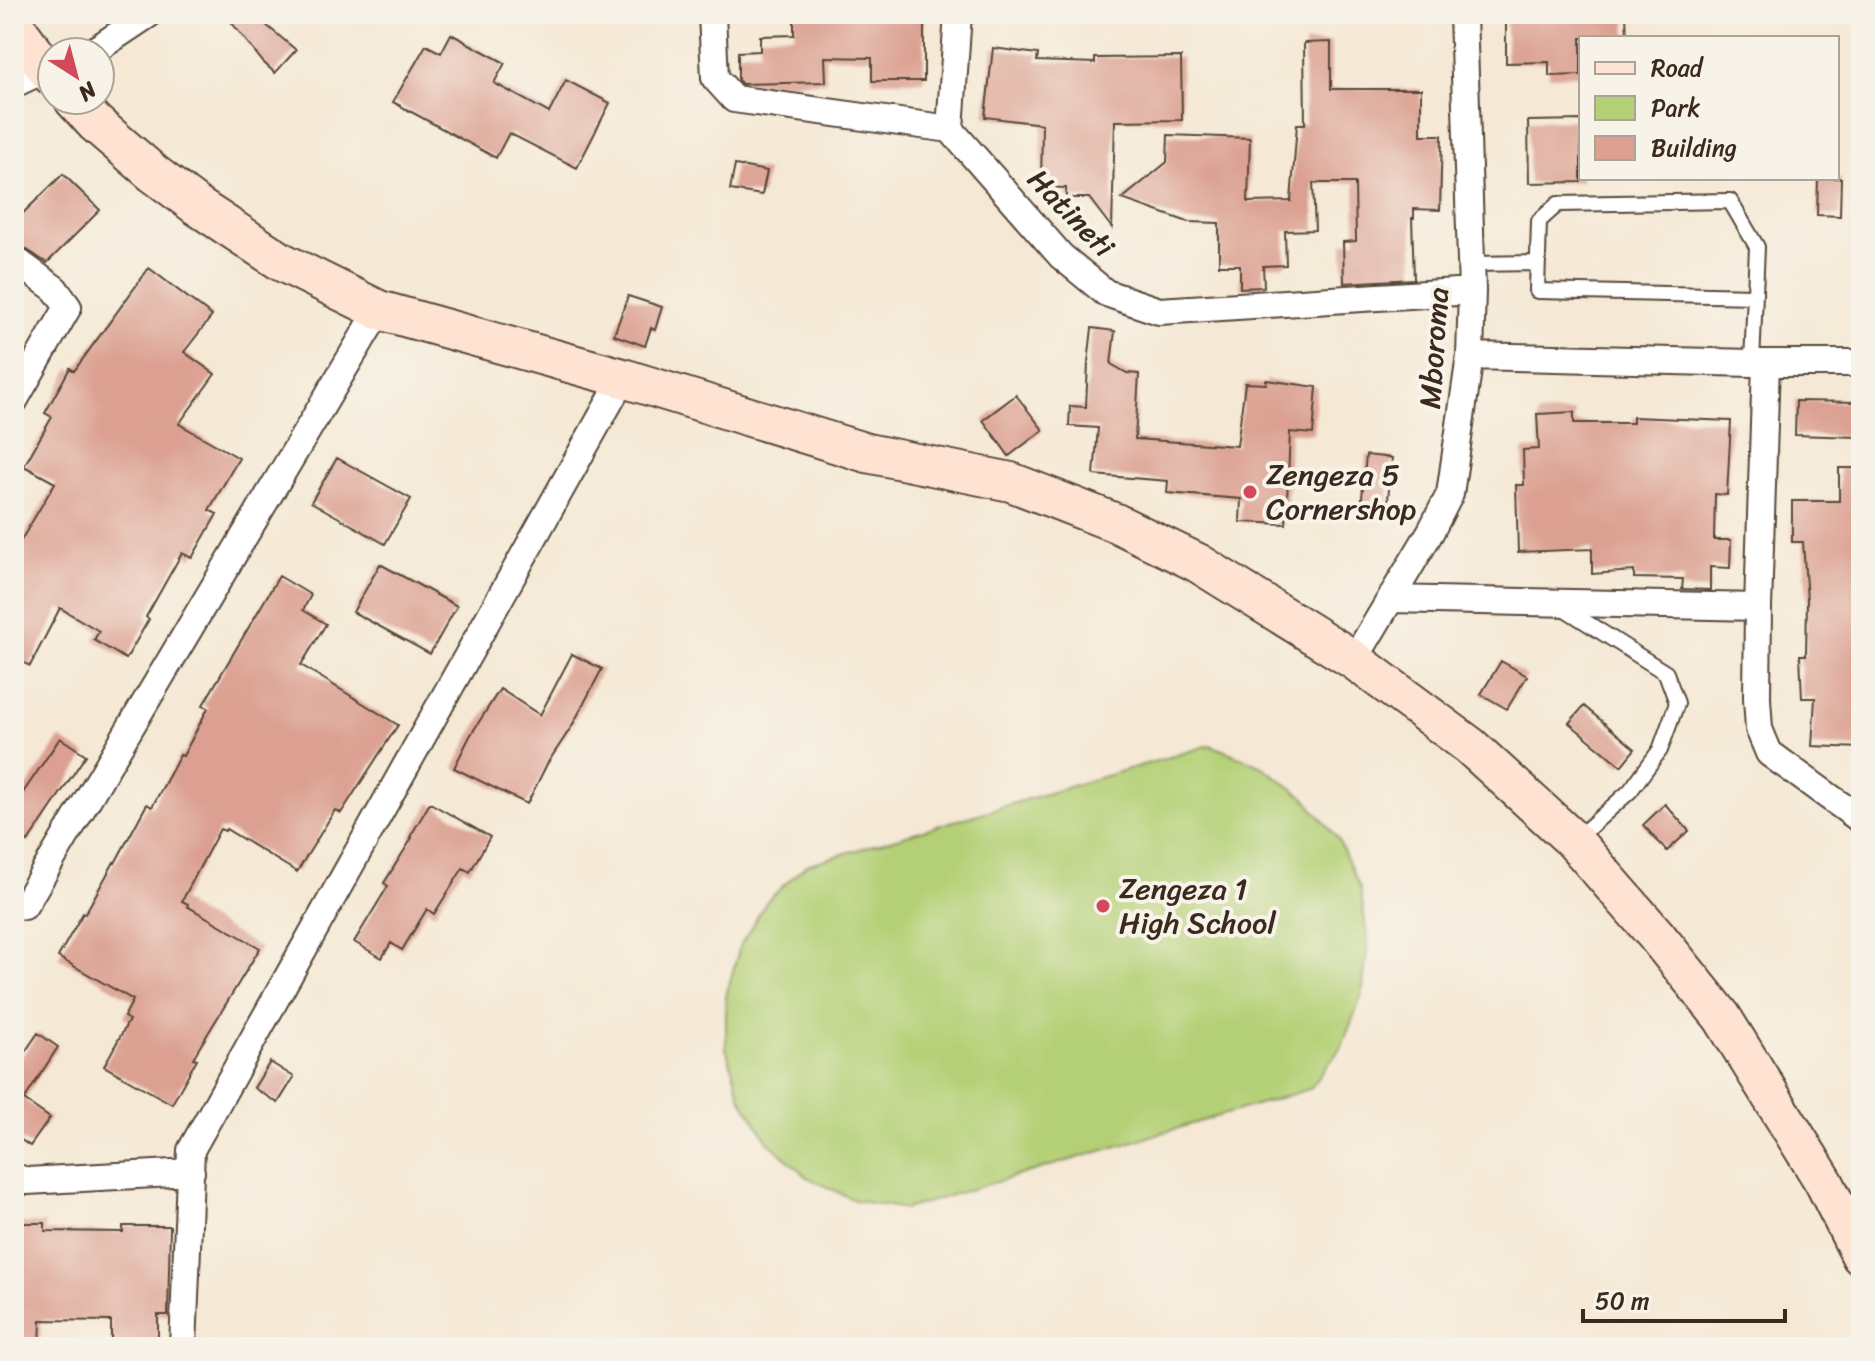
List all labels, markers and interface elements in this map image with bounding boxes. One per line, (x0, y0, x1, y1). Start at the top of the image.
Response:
north arrow (36, 36, 116, 116)
legend (1579, 36, 1839, 180)
text: Road (1651, 47, 1705, 89)
text: N (69, 71, 106, 112)
text: Park (1651, 87, 1700, 129)
text: Building (1651, 127, 1737, 169)
street label: Hatineti (1014, 155, 1129, 272)
street label: Mboroma (1403, 285, 1465, 411)
place label: Zengeza 5 Cornershop (1266, 448, 1417, 536)
marker: Zengeza 5 Cornershop (1241, 483, 1259, 501)
place label: Zengeza 1 High School (1119, 862, 1277, 950)
marker: Zengeza 1 High School (1094, 897, 1112, 915)
scale bar (1583, 1273, 1785, 1323)
text: 50 m (1595, 1280, 1650, 1322)

